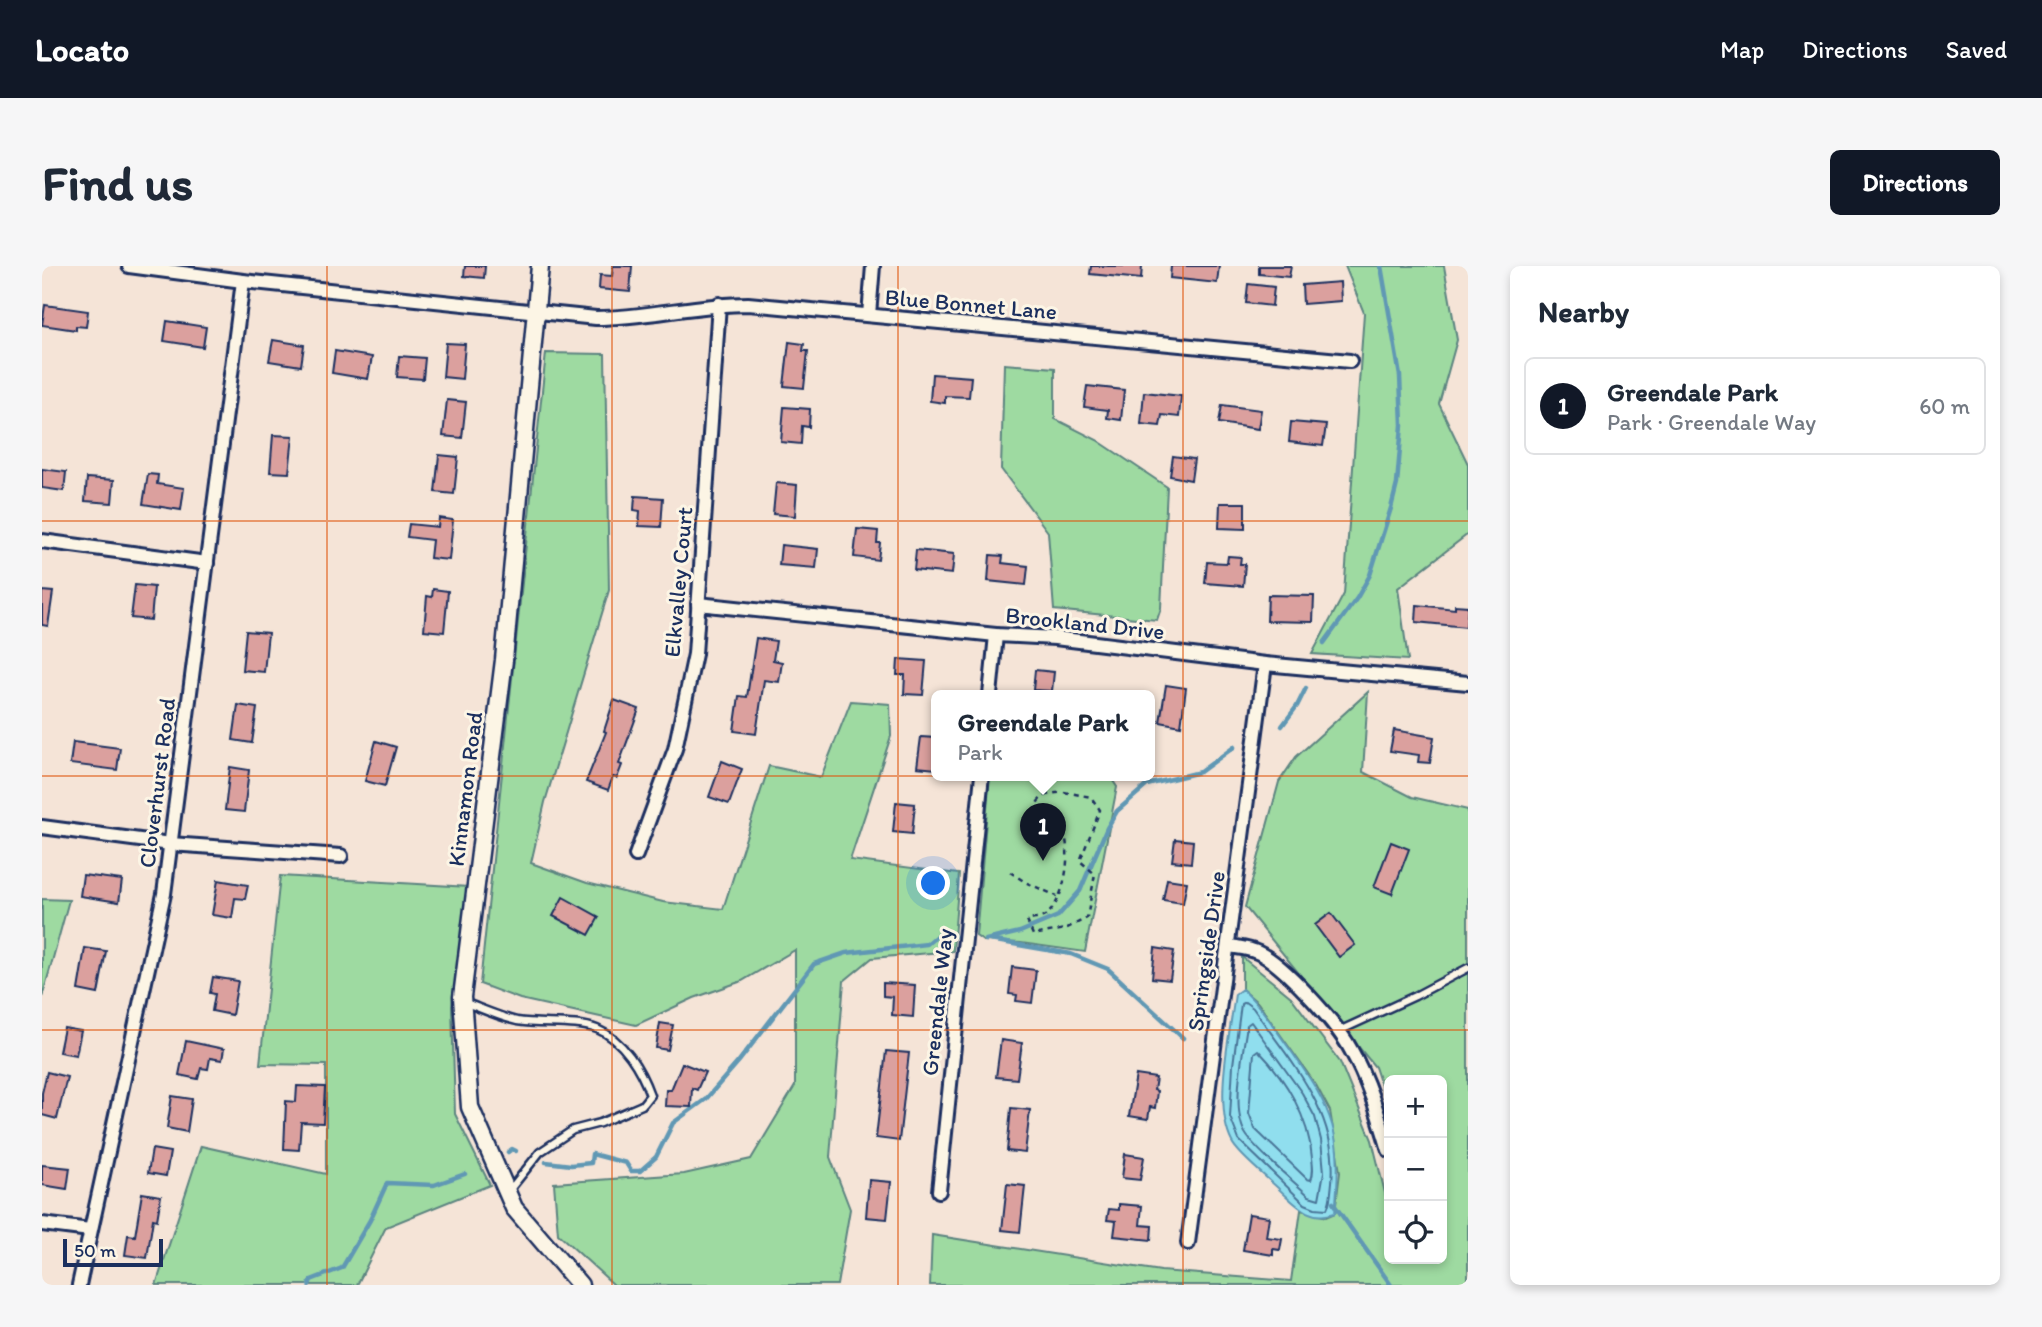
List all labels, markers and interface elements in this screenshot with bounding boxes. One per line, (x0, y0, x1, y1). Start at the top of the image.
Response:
text: Locato (35, 30, 129, 69)
text: Map (1720, 35, 1764, 64)
text: Directions (1802, 35, 1908, 64)
text: Saved (1946, 35, 2007, 64)
button: Directions (1830, 150, 2000, 215)
text: Find us (42, 153, 193, 212)
street label: Blue Bonnet Lane (884, 283, 1058, 325)
text: Nearby (1538, 293, 1629, 330)
text: Greendale Park (1607, 376, 1778, 408)
text: 1 (1558, 392, 1568, 420)
text: 60 m (1919, 392, 1970, 420)
text: Park · Greendale Way (1607, 408, 1816, 436)
street label: Elkvalley Court (657, 505, 699, 658)
street label: Brookland Drive (1004, 601, 1166, 645)
popup (931, 690, 1155, 781)
street label: Cloverhurst Road (133, 696, 181, 870)
text: Greendale Park (957, 706, 1129, 738)
street label: Kinnamon Road (442, 710, 488, 868)
text: Park (957, 738, 1003, 766)
pin: 1 (1020, 803, 1066, 861)
your location (916, 866, 950, 900)
street label: Springside Drive (1181, 869, 1231, 1033)
street label: Greendale Way (915, 927, 959, 1077)
map controls (1384, 1075, 1447, 1264)
button: + (1384, 1075, 1447, 1138)
button: − (1384, 1138, 1447, 1201)
button: locate (1384, 1201, 1447, 1264)
scale bar (63, 1236, 163, 1268)
text: 50 m (74, 1239, 116, 1262)

